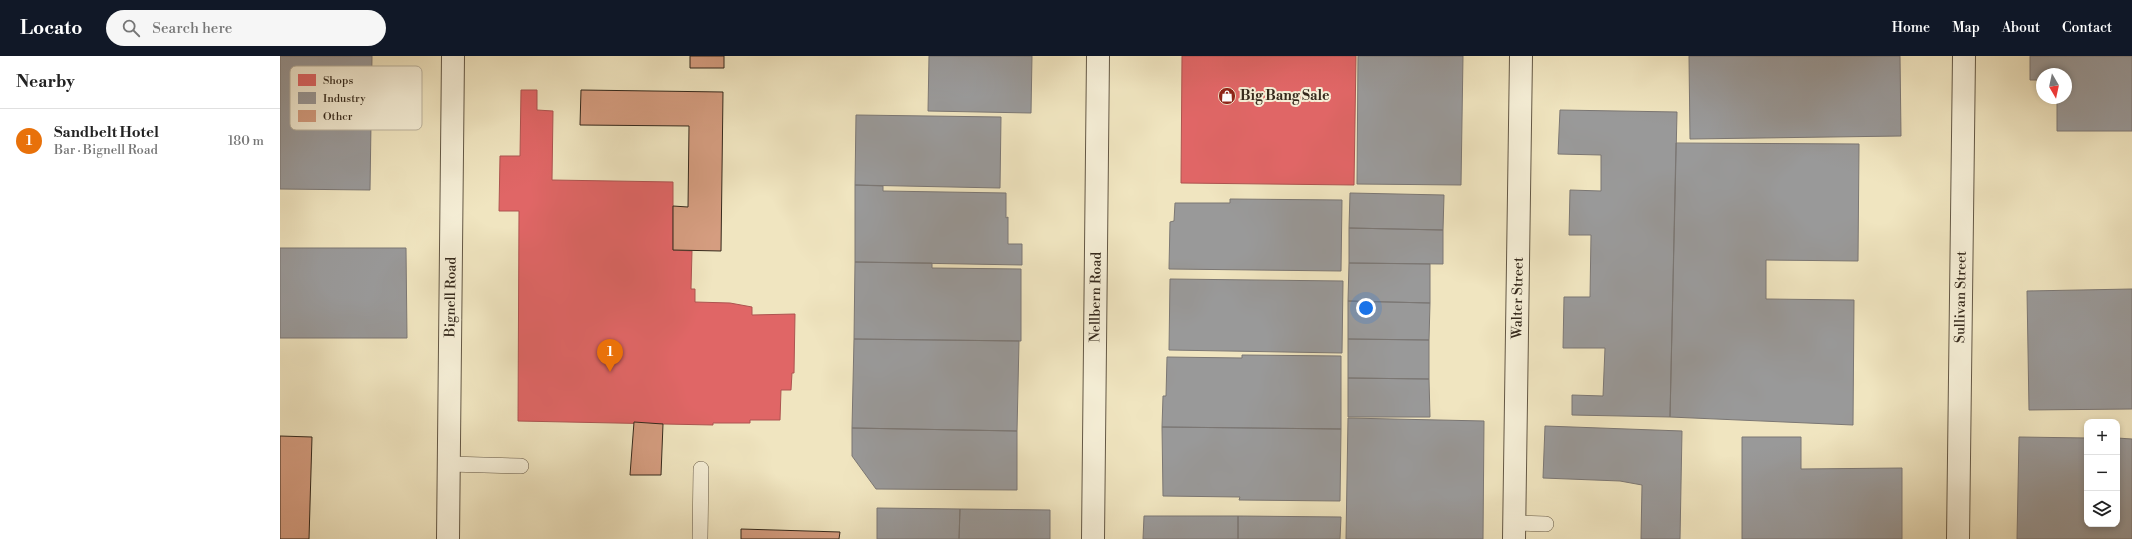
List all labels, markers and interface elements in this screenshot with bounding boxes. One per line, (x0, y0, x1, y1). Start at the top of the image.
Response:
search box (106, 10, 386, 46)
text: Locato (20, 16, 82, 40)
icon: search (120, 17, 142, 39)
text: Search here (152, 19, 232, 38)
text: Home (1892, 19, 1930, 37)
text: Map (1952, 19, 1980, 37)
text: About (2002, 19, 2040, 37)
text: Contact (2062, 19, 2112, 37)
legend (290, 66, 422, 130)
north arrow (2036, 68, 2072, 104)
text: Nearby (16, 71, 75, 93)
text: Shops (323, 74, 353, 88)
shop icon: Big Bang Sale (1217, 86, 1237, 106)
place label: Big Bang Sale (1240, 87, 1330, 105)
text: Industry (323, 92, 366, 106)
text: Other (323, 110, 353, 124)
text: Sandbelt Hotel (54, 123, 159, 142)
text: 1 (26, 133, 32, 149)
text: 180 m (228, 133, 264, 149)
text: Bar · Bignell Road (54, 142, 158, 158)
street label: Nellbern Road (1086, 251, 1106, 342)
street label: Sullivan Street (1951, 251, 1971, 343)
street label: Bignell Road (441, 256, 461, 339)
street label: Walter Street (1508, 257, 1528, 340)
your location (1356, 298, 1376, 318)
pin: 1 (597, 339, 623, 372)
map controls (2084, 419, 2120, 527)
button: + (2084, 419, 2120, 455)
button: − (2084, 455, 2120, 491)
button: layers (2084, 491, 2120, 527)

